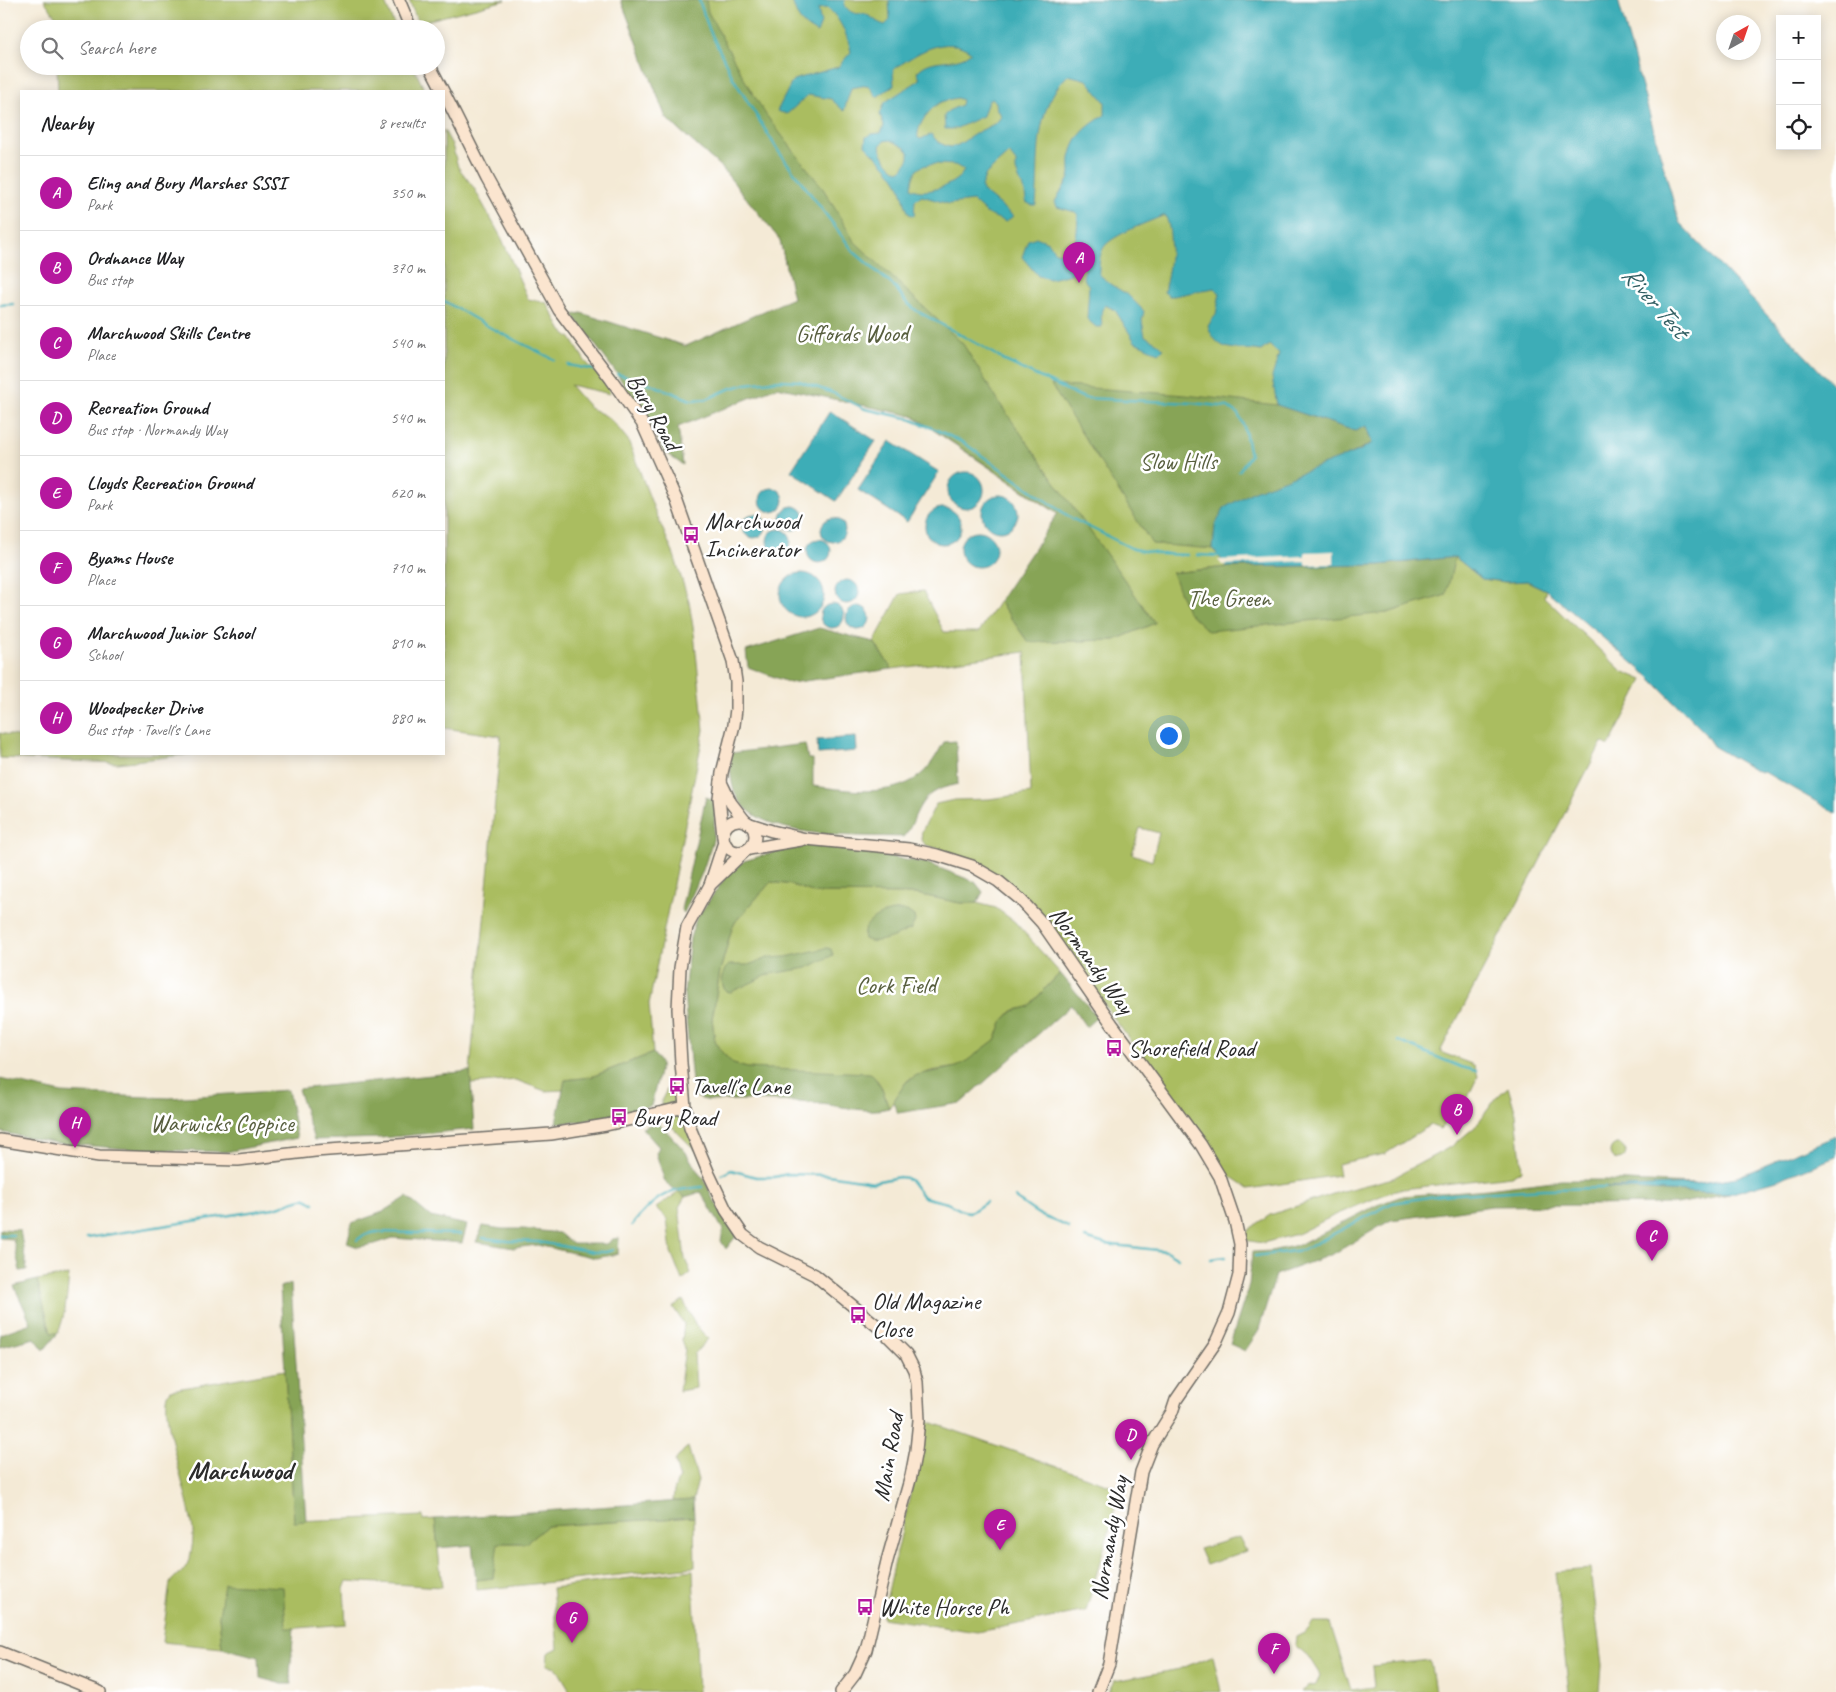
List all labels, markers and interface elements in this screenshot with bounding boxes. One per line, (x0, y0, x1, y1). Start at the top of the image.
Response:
north arrow (1716, 15, 1761, 60)
map controls (1776, 15, 1821, 150)
button: + (1776, 15, 1821, 60)
search box (20, 20, 445, 75)
icon: search (38, 34, 66, 62)
text: Search here (78, 36, 155, 60)
button: − (1776, 60, 1821, 105)
button: locate (1776, 105, 1821, 150)
text: Nearby (40, 110, 93, 136)
text: 8 results (378, 113, 425, 133)
text: Eling and Bury Marshes SSSI (87, 171, 286, 195)
text: A (52, 183, 60, 203)
text: 350 m (391, 183, 425, 203)
text: Park (87, 195, 112, 215)
pin: A (1063, 242, 1095, 283)
text: Ordnance Way (87, 246, 183, 270)
text: B (52, 258, 60, 278)
text: 370 m (391, 258, 425, 278)
water label: River Test (1615, 259, 1698, 348)
text: Bus stop (87, 270, 133, 290)
park label: Giffords Wood (796, 318, 912, 348)
text: Marchwood Skills Centre (87, 321, 249, 345)
text: C (52, 333, 60, 353)
text: 540 m (391, 333, 425, 353)
text: Place (87, 345, 115, 365)
street label: Bury Road (620, 368, 690, 459)
text: Recreation Ground (87, 396, 208, 420)
text: D (51, 408, 61, 428)
text: 540 m (391, 408, 425, 428)
text: Bus stop · Normandy Way (87, 420, 227, 440)
park label: Slow Hills (1139, 446, 1218, 476)
text: Lloyds Recreation Ground (87, 471, 253, 495)
text: E (52, 483, 60, 503)
text: 620 m (391, 483, 425, 503)
text: Park (87, 495, 112, 515)
place label: Marchwood Incinerator (705, 506, 803, 564)
bus stop icon: Marchwood Incinerator (681, 525, 701, 545)
text: Byams House (87, 546, 172, 570)
text: F (52, 558, 60, 578)
text: 710 m (391, 558, 425, 578)
text: Place (87, 570, 115, 590)
park label: The Green (1187, 583, 1272, 613)
text: Marchwood Junior School (87, 621, 253, 645)
text: G (52, 633, 60, 653)
text: 810 m (391, 633, 425, 653)
text: School (87, 645, 121, 665)
text: Woodpecker Drive (87, 696, 202, 720)
text: H (51, 708, 61, 728)
text: 880 m (391, 708, 425, 728)
text: Bus stop · Tavell's Lane (87, 720, 210, 740)
your location (1156, 723, 1182, 749)
street label: Normandy Way (1043, 900, 1142, 1021)
park label: Cork Field (856, 970, 940, 1000)
place label: Shorefield Road (1128, 1033, 1258, 1063)
bus stop icon: Shorefield Road (1104, 1038, 1124, 1058)
place label: Tavell's Lane (691, 1071, 792, 1101)
bus stop icon: Tavell's Lane (667, 1076, 687, 1096)
pin: B (1441, 1094, 1473, 1135)
place label: Bury Road (633, 1102, 720, 1132)
pin: H (59, 1107, 91, 1148)
bus stop icon: Bury Road (609, 1107, 629, 1127)
park label: Warwicks Coppice (150, 1108, 296, 1138)
pin: C (1636, 1220, 1668, 1261)
place label: Old Magazine Close (872, 1286, 982, 1344)
bus stop icon: Old Magazine Close (848, 1305, 868, 1325)
street label: Main Road (865, 1407, 911, 1504)
pin: D (1115, 1419, 1147, 1460)
district label: Marchwood (188, 1454, 297, 1487)
street label: Normandy Way (1083, 1472, 1135, 1602)
pin: E (984, 1509, 1016, 1550)
place label: White Horse Ph (879, 1592, 1010, 1622)
bus stop icon: White Horse Ph (855, 1597, 875, 1617)
pin: G (556, 1602, 588, 1643)
pin: F (1258, 1633, 1290, 1674)

